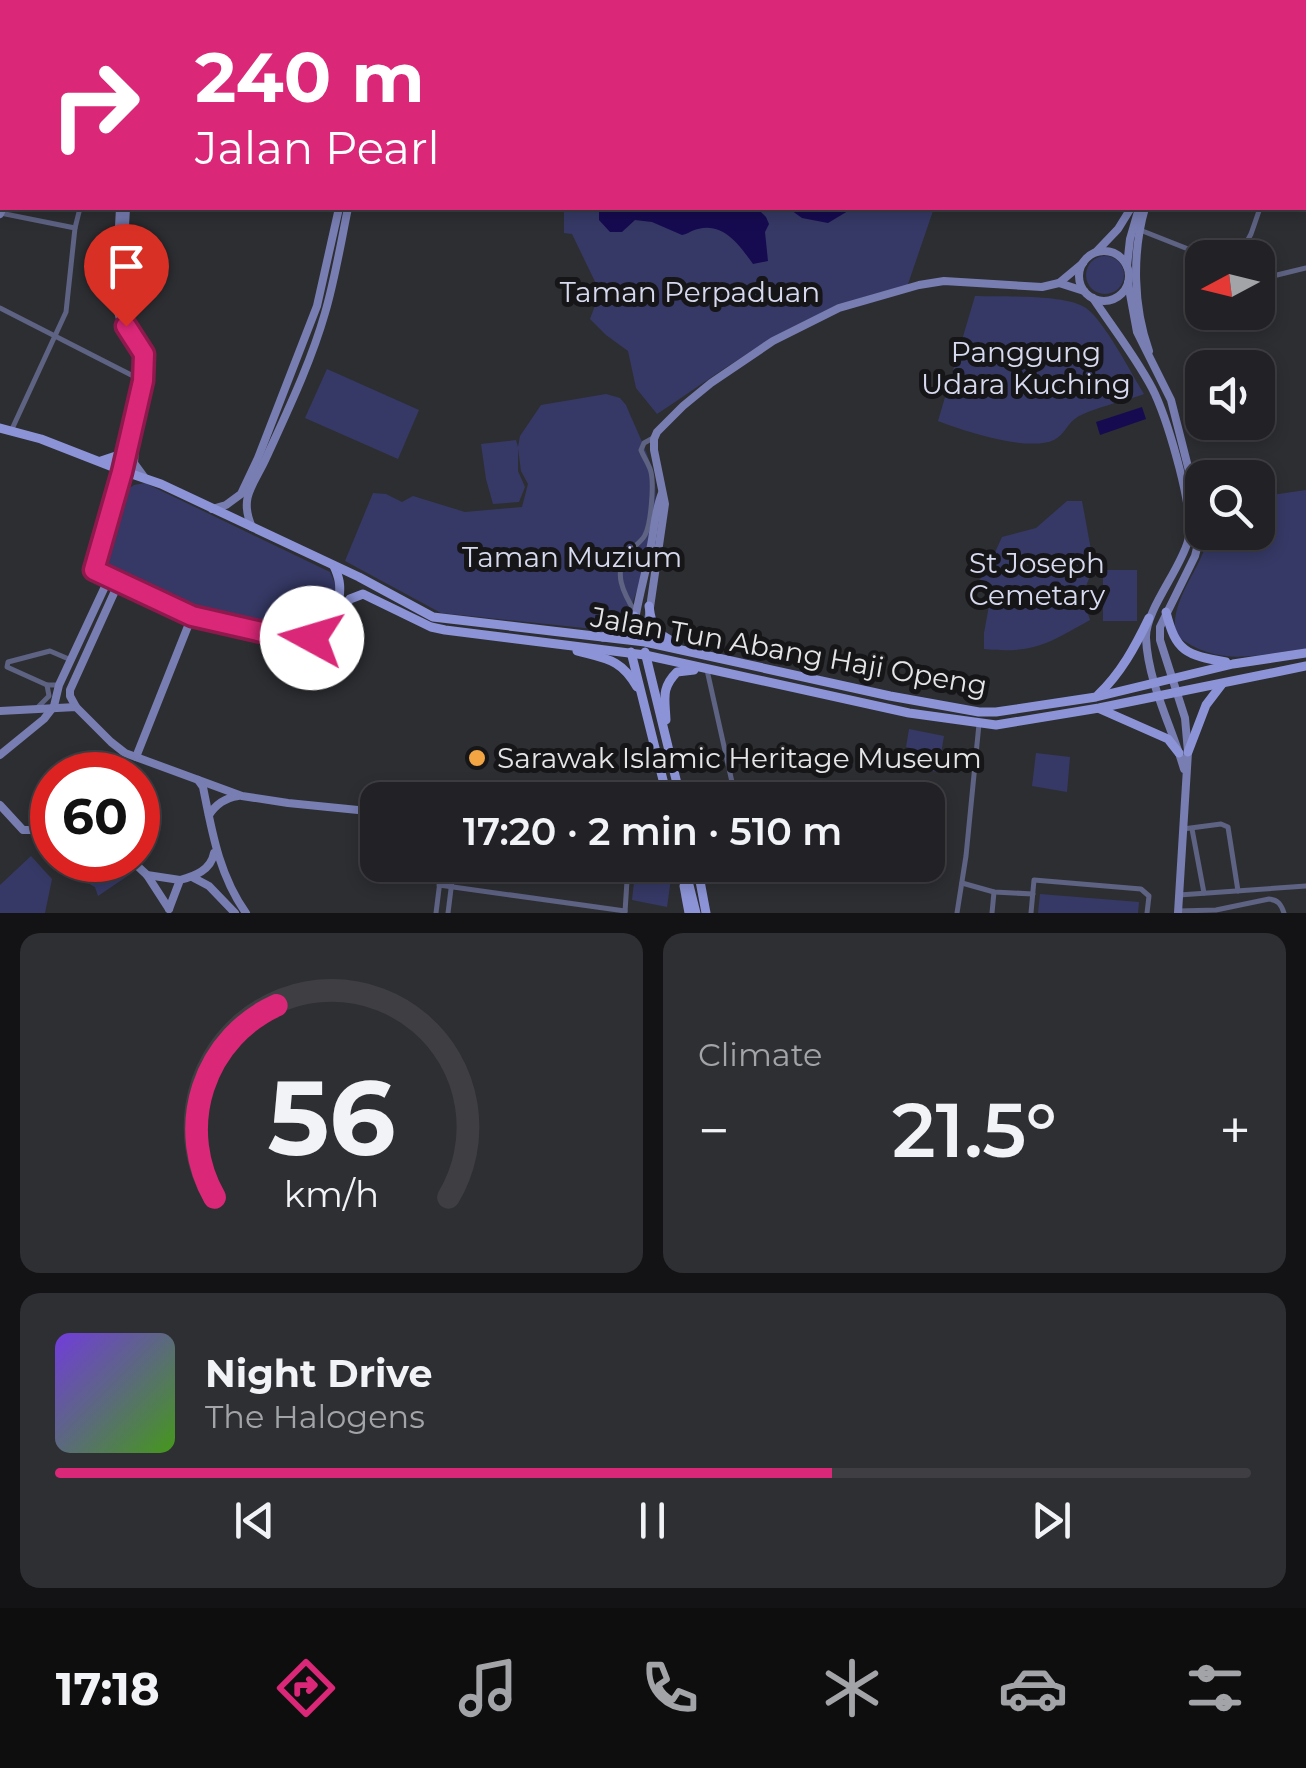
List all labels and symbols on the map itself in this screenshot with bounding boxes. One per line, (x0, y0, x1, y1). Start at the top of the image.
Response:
pin (84, 224, 169, 327)
north arrow (1185, 240, 1275, 330)
park label: Taman Perpaduan (560, 275, 820, 309)
park label: Panggung Udara Kuching (921, 335, 1131, 401)
park label: Taman Muzium (462, 540, 682, 574)
park label: St Joseph Cemetary (969, 546, 1106, 612)
position arrow (260, 586, 364, 690)
street label: Jalan Tun Abang Haji Openg (587, 599, 990, 703)
place label: Sarawak Islamic Heritage Museum (497, 741, 982, 775)
marker: Sarawak Islamic Heritage Museum (466, 747, 488, 769)
speed limit sign: 60 (30, 752, 160, 882)

